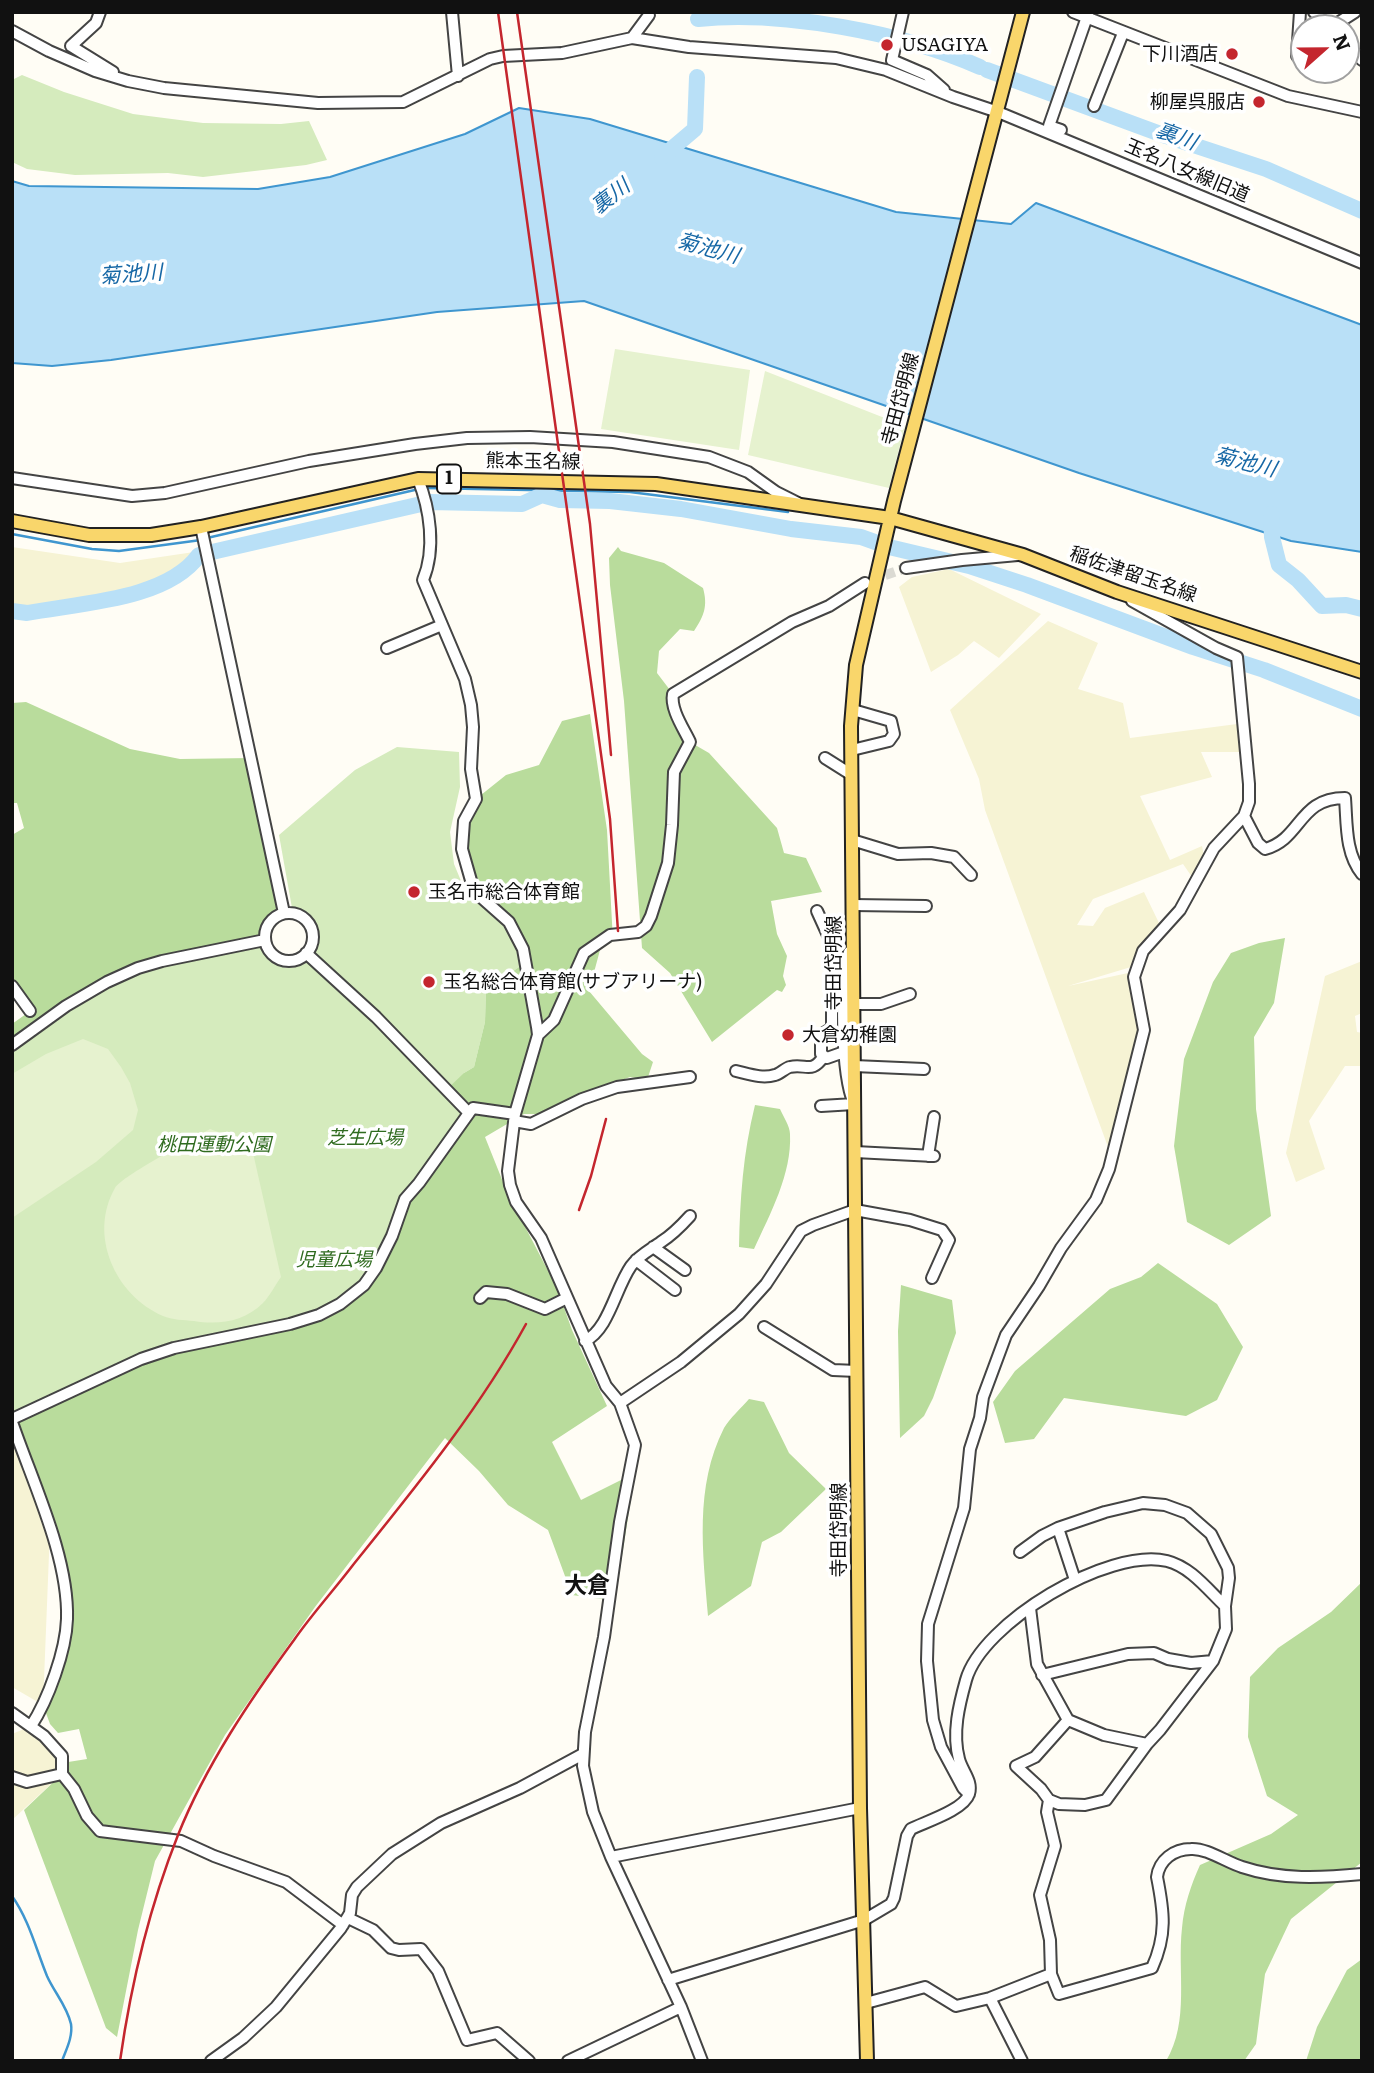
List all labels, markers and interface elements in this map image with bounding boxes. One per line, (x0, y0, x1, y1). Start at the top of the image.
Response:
north arrow (1290, 14, 1360, 84)
text: N (1327, 30, 1359, 55)
place label: USAGIYA (901, 34, 988, 56)
marker: USAGIYA (879, 37, 895, 53)
place label: 下川酒店 (1142, 43, 1218, 65)
marker: 下川酒店 (1224, 46, 1240, 62)
place label: 柳屋呉服店 (1150, 91, 1245, 113)
marker: 柳屋呉服店 (1251, 94, 1267, 110)
water label: 裏川 (1152, 118, 1200, 156)
street label: 玉名八女線旧道 (1121, 135, 1253, 207)
water label: 裏川 (587, 174, 635, 220)
water label: 菊池川 (674, 229, 742, 269)
water label: 菊池川 (99, 260, 163, 290)
street label: 寺田岱明線 (878, 350, 924, 448)
water label: 菊池川 (1211, 443, 1279, 483)
street label: 熊本玉名線 (485, 450, 581, 474)
road number: 1 (437, 464, 461, 494)
street label: 稲佐津留玉名線 (1066, 543, 1200, 607)
place label: 玉名市総合体育館 (428, 881, 580, 903)
marker: 玉名市総合体育館 (406, 884, 422, 900)
street label: 寺田岱明線 (823, 916, 845, 1010)
place label: 玉名総合体育館(サブアリーナ) (443, 971, 703, 993)
marker: 玉名総合体育館(サブアリーナ) (421, 974, 437, 990)
place label: 大倉幼稚園 (802, 1024, 897, 1046)
marker: 大倉幼稚園 (780, 1027, 796, 1043)
park label: 芝生広場 (327, 1127, 403, 1149)
park label: 桃田運動公園 (157, 1134, 271, 1156)
park label: 児童広場 (296, 1249, 372, 1271)
street label: 寺田岱明線 (828, 1483, 850, 1577)
district label: 大倉 (564, 1572, 610, 1600)

